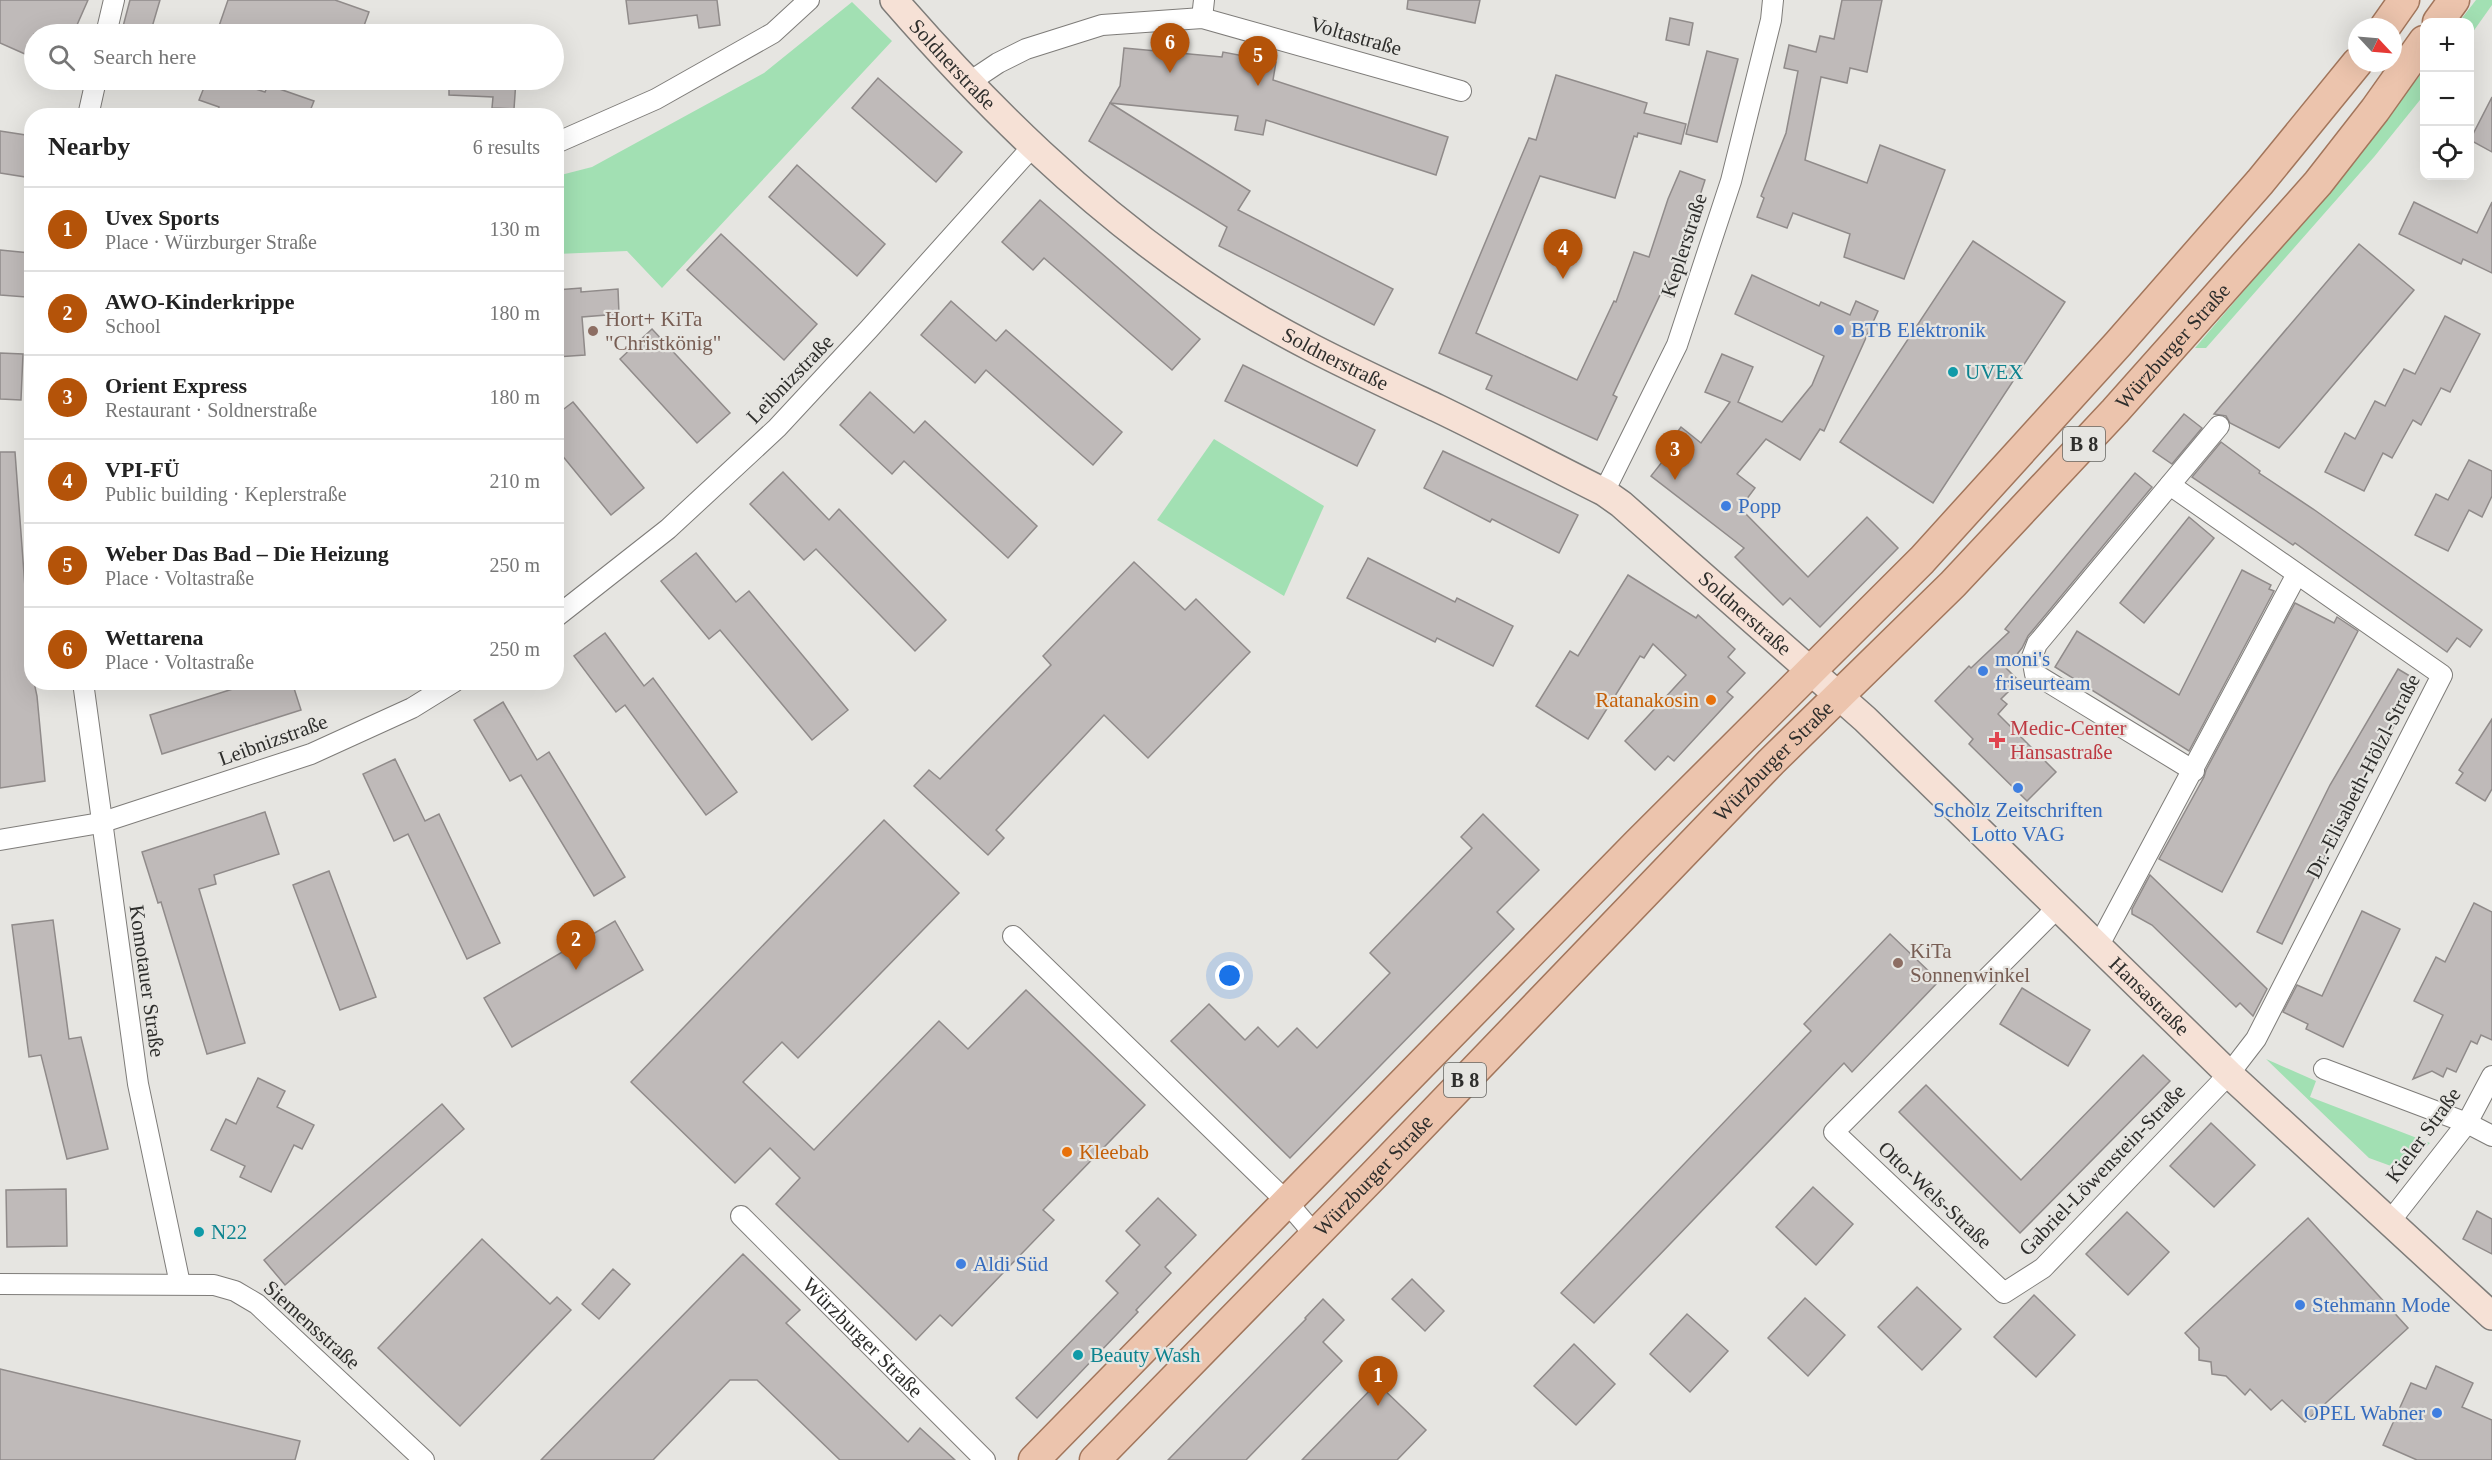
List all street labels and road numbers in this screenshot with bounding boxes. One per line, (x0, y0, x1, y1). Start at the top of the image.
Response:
street label: Voltastraße (1307, 11, 1405, 61)
street label: Soldnerstraße (904, 14, 1001, 115)
street label: Keplerstraße (1656, 190, 1712, 300)
street label: Würzburger Straße (2110, 278, 2235, 414)
street label: Soldnerstraße (1278, 322, 1392, 395)
street label: Leibnizstraße (742, 330, 838, 428)
road number: B 8 (2063, 427, 2105, 461)
street label: Soldnerstraße (1694, 566, 1796, 661)
street label: Dr.-Elisabeth-Hölzl-Straße (2301, 670, 2425, 882)
street label: Würzburger Straße (1708, 696, 1838, 826)
street label: Leibnizstraße (215, 709, 331, 771)
street label: Komotauer Straße (124, 903, 170, 1059)
street label: Hansastraße (2104, 952, 2194, 1041)
road number: B 8 (1444, 1063, 1486, 1097)
street label: Gabriel-Löwenstein-Straße (2014, 1079, 2190, 1261)
street label: Kieler Straße (2381, 1083, 2465, 1187)
street label: Würzburger Straße (1309, 1110, 1438, 1241)
street label: Otto-Wels-Straße (1873, 1136, 1997, 1254)
street label: Würzburger Straße (798, 1273, 928, 1403)
street label: Siemensstraße (259, 1275, 365, 1375)

